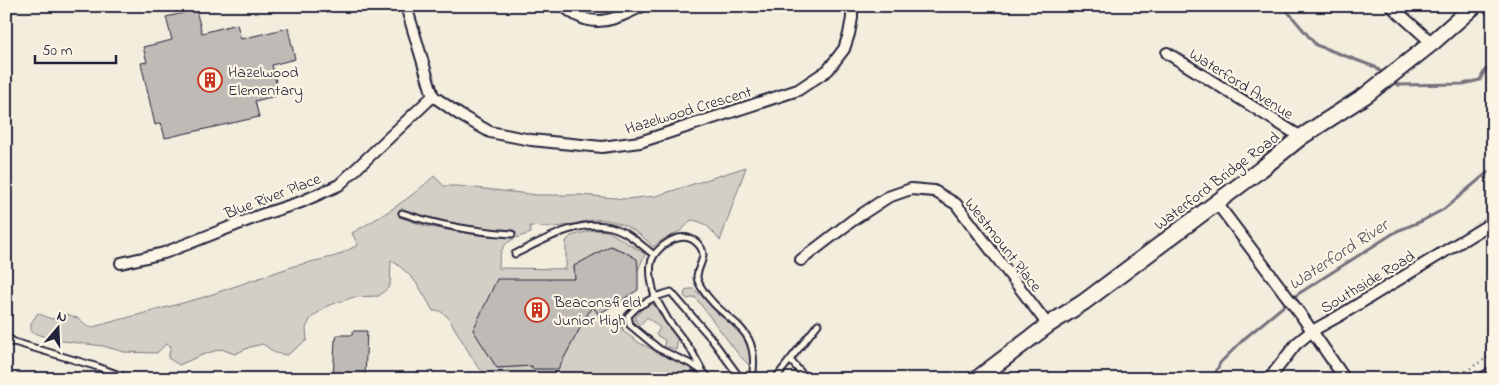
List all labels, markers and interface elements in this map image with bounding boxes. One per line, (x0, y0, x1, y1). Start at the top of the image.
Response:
scale bar (35, 32, 116, 64)
text: 50 m (42, 40, 73, 62)
street label: Waterford Avenue (1184, 43, 1299, 127)
place label: Hazelwood Elementary (228, 61, 303, 103)
building icon: Hazelwood Elementary (197, 67, 223, 93)
street label: Hazelwood Crescent (622, 80, 755, 142)
street label: Waterford Bridge Road (1149, 126, 1285, 237)
street label: Blue River Place (220, 167, 325, 227)
street label: Westmount Place (958, 193, 1048, 298)
water label: Waterford River (1284, 212, 1396, 298)
street label: Southside Road (1316, 245, 1420, 320)
place label: Beaconsfield Junior High (553, 291, 641, 333)
building icon: Beaconsfield Junior High (524, 297, 550, 323)
north arrow (32, 302, 82, 352)
text: N (54, 306, 70, 329)

